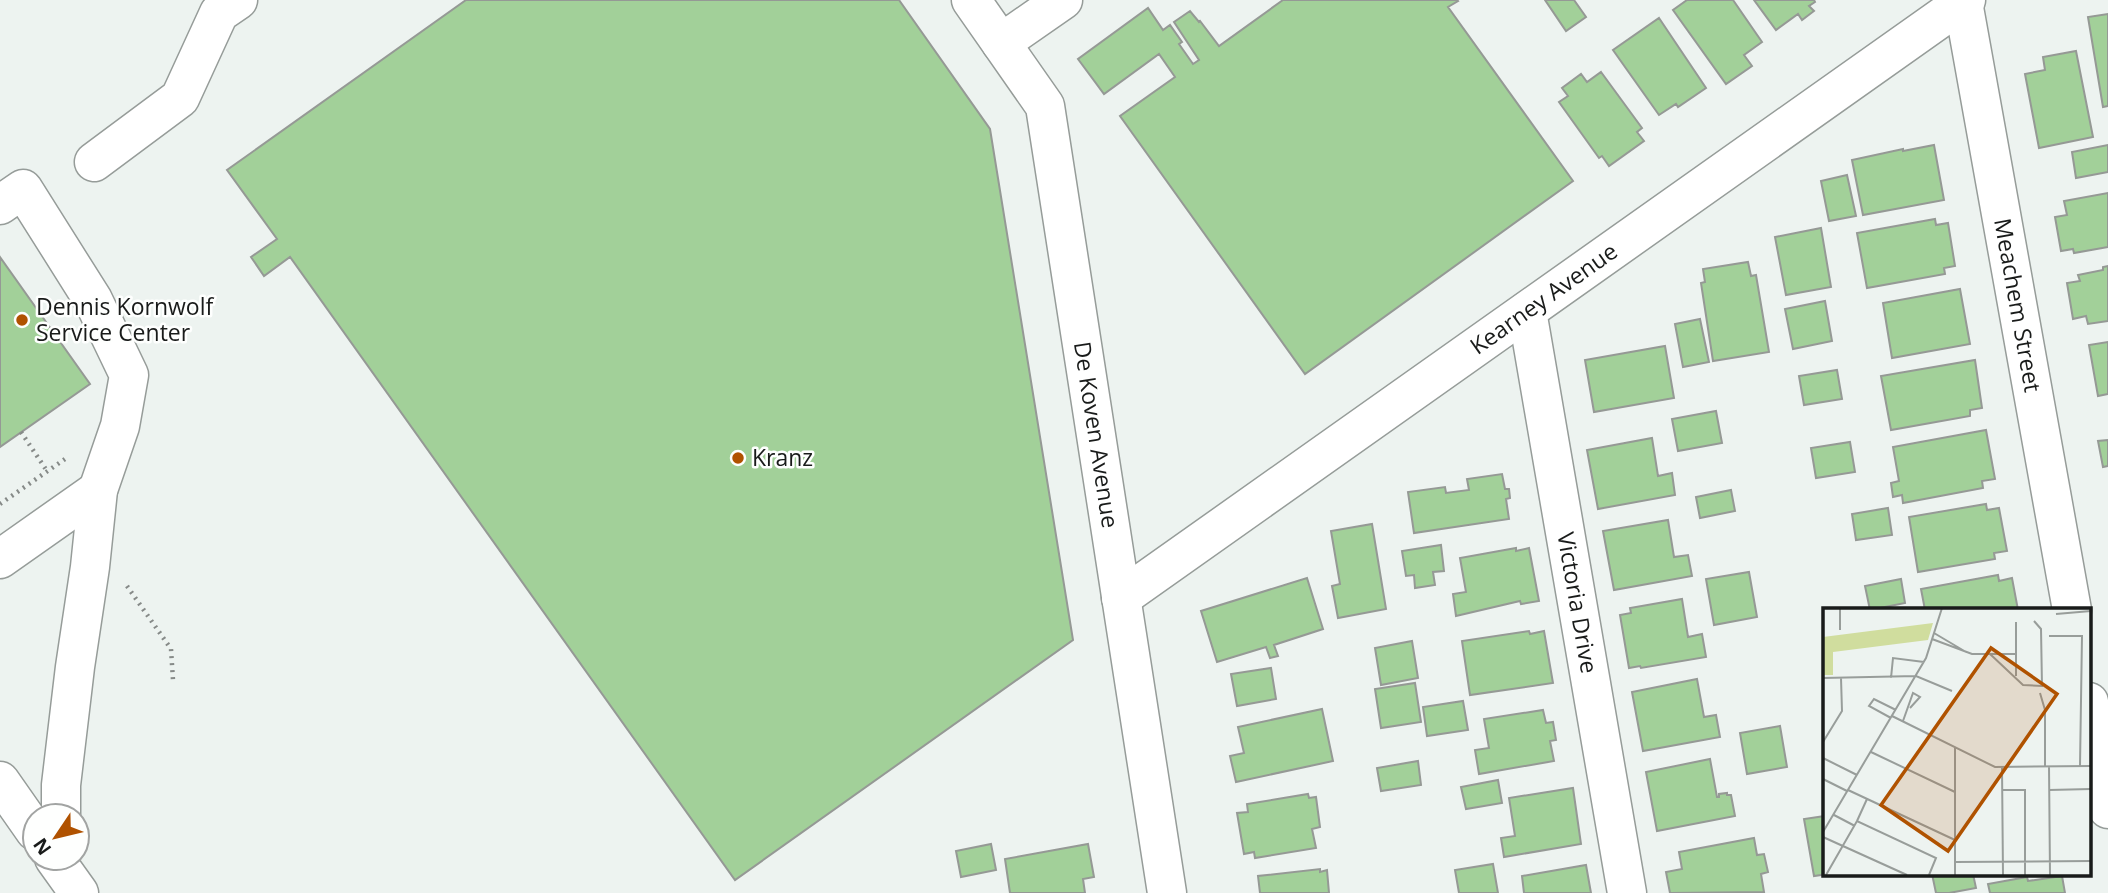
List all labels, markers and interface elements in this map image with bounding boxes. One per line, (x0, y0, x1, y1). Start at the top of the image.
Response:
street label: Meachem Street (1987, 216, 2050, 394)
street label: Kearney Avenue (1463, 235, 1623, 361)
place label: Dennis Kornwolf Service Center (36, 290, 214, 348)
marker: Dennis Kornwolf Service Center (14, 312, 30, 328)
street label: De Koven Avenue (1067, 339, 1127, 530)
place label: Kranz (752, 441, 813, 473)
marker: Kranz (730, 450, 746, 466)
street label: Victoria Drive (1550, 529, 1606, 676)
inset map (1823, 608, 2090, 876)
north arrow (21, 802, 91, 872)
text: N (27, 833, 57, 861)

